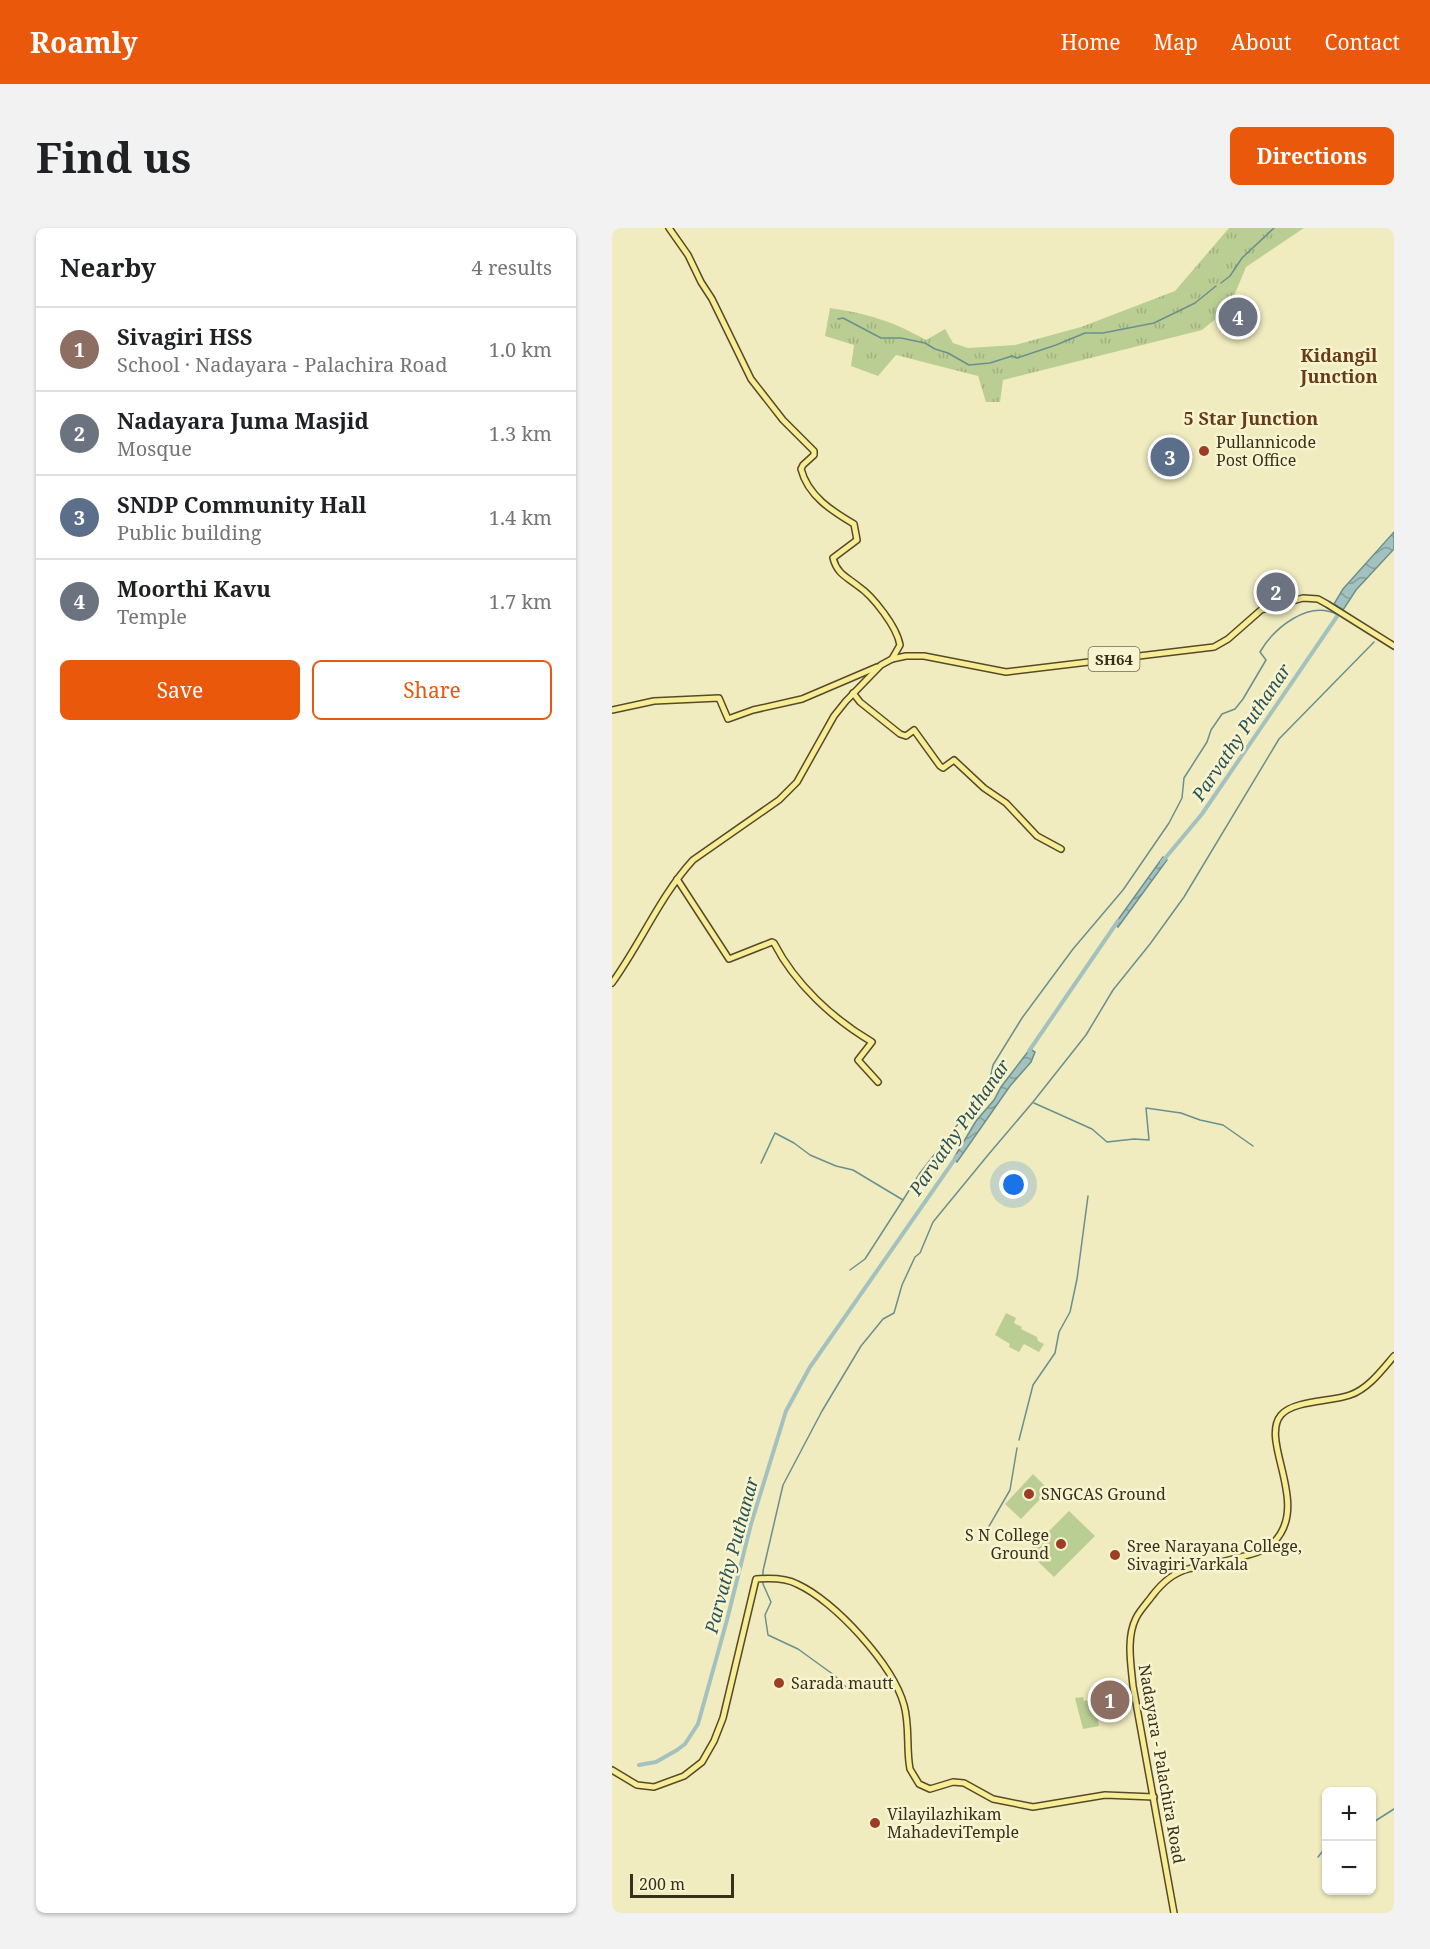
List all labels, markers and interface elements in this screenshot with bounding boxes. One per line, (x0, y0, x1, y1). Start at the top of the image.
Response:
text: Roamly (30, 23, 138, 61)
text: Home (1061, 28, 1121, 56)
text: Map (1154, 28, 1198, 56)
text: About (1231, 28, 1292, 56)
text: Contact (1325, 28, 1400, 56)
button: Directions (1230, 127, 1394, 185)
text: Find us (36, 128, 191, 185)
text: Nearby (60, 249, 156, 285)
text: 4 results (472, 254, 552, 281)
pin: 4 (1218, 294, 1258, 340)
text: Sivagiri HSS (117, 321, 253, 351)
text: 1 (74, 336, 85, 363)
text: 1.0 km (489, 336, 552, 363)
district label: Kidangil Junction (1299, 343, 1378, 388)
text: School · Nadayara - Palachira Road (117, 351, 448, 378)
text: Nadayara Juma Masjid (117, 405, 369, 435)
district label: 5 Star Junction (1184, 406, 1318, 430)
text: 2 (74, 420, 85, 447)
text: 1.3 km (489, 420, 552, 447)
place label: Pullannicode Post Office (1216, 431, 1316, 471)
pin: 3 (1150, 434, 1190, 480)
text: Mosque (117, 435, 192, 462)
marker: Pullannicode Post Office (1197, 444, 1211, 458)
text: SNDP Community Hall (117, 489, 366, 519)
text: 3 (74, 504, 85, 531)
text: 1.4 km (489, 504, 552, 531)
text: Public building (117, 519, 262, 546)
pin: 2 (1256, 570, 1296, 614)
text: Moorthi Kavu (117, 573, 271, 603)
text: 4 (74, 588, 85, 615)
text: 1.7 km (489, 588, 552, 615)
text: Temple (117, 603, 187, 630)
road number: SH64 (1088, 647, 1140, 671)
water label: Parvathy Puthanar (1186, 658, 1296, 806)
button: Save (60, 660, 300, 720)
button: Share (312, 660, 552, 720)
water label: Parvathy Puthanar (902, 1054, 1015, 1201)
your location (999, 1170, 1028, 1199)
water label: Parvathy Puthanar (698, 1474, 764, 1637)
place label: SNGCAS Ground (1041, 1483, 1166, 1505)
marker: SNGCAS Ground (1022, 1487, 1036, 1501)
place label: S N College Ground (965, 1524, 1049, 1564)
place label: Sree Narayana College, Sivagiri Varkala (1127, 1535, 1302, 1575)
marker: S N College Ground (1054, 1537, 1068, 1551)
marker: Sree Narayana College, Sivagiri Varkala (1108, 1548, 1122, 1562)
street label: Nadayara - Palachira Road (1134, 1663, 1190, 1866)
place label: Sarada mautt (791, 1672, 894, 1694)
marker: Sarada mautt (772, 1676, 786, 1690)
pin: 1 (1090, 1678, 1130, 1722)
map controls (1322, 1787, 1376, 1895)
button: + (1322, 1787, 1376, 1841)
place label: Vilayilazhikam MahadeviTemple (887, 1803, 1019, 1843)
marker: Vilayilazhikam MahadeviTemple (868, 1816, 882, 1830)
button: − (1322, 1841, 1376, 1895)
scale bar (630, 1871, 734, 1898)
text: 200 m (639, 1873, 685, 1895)

